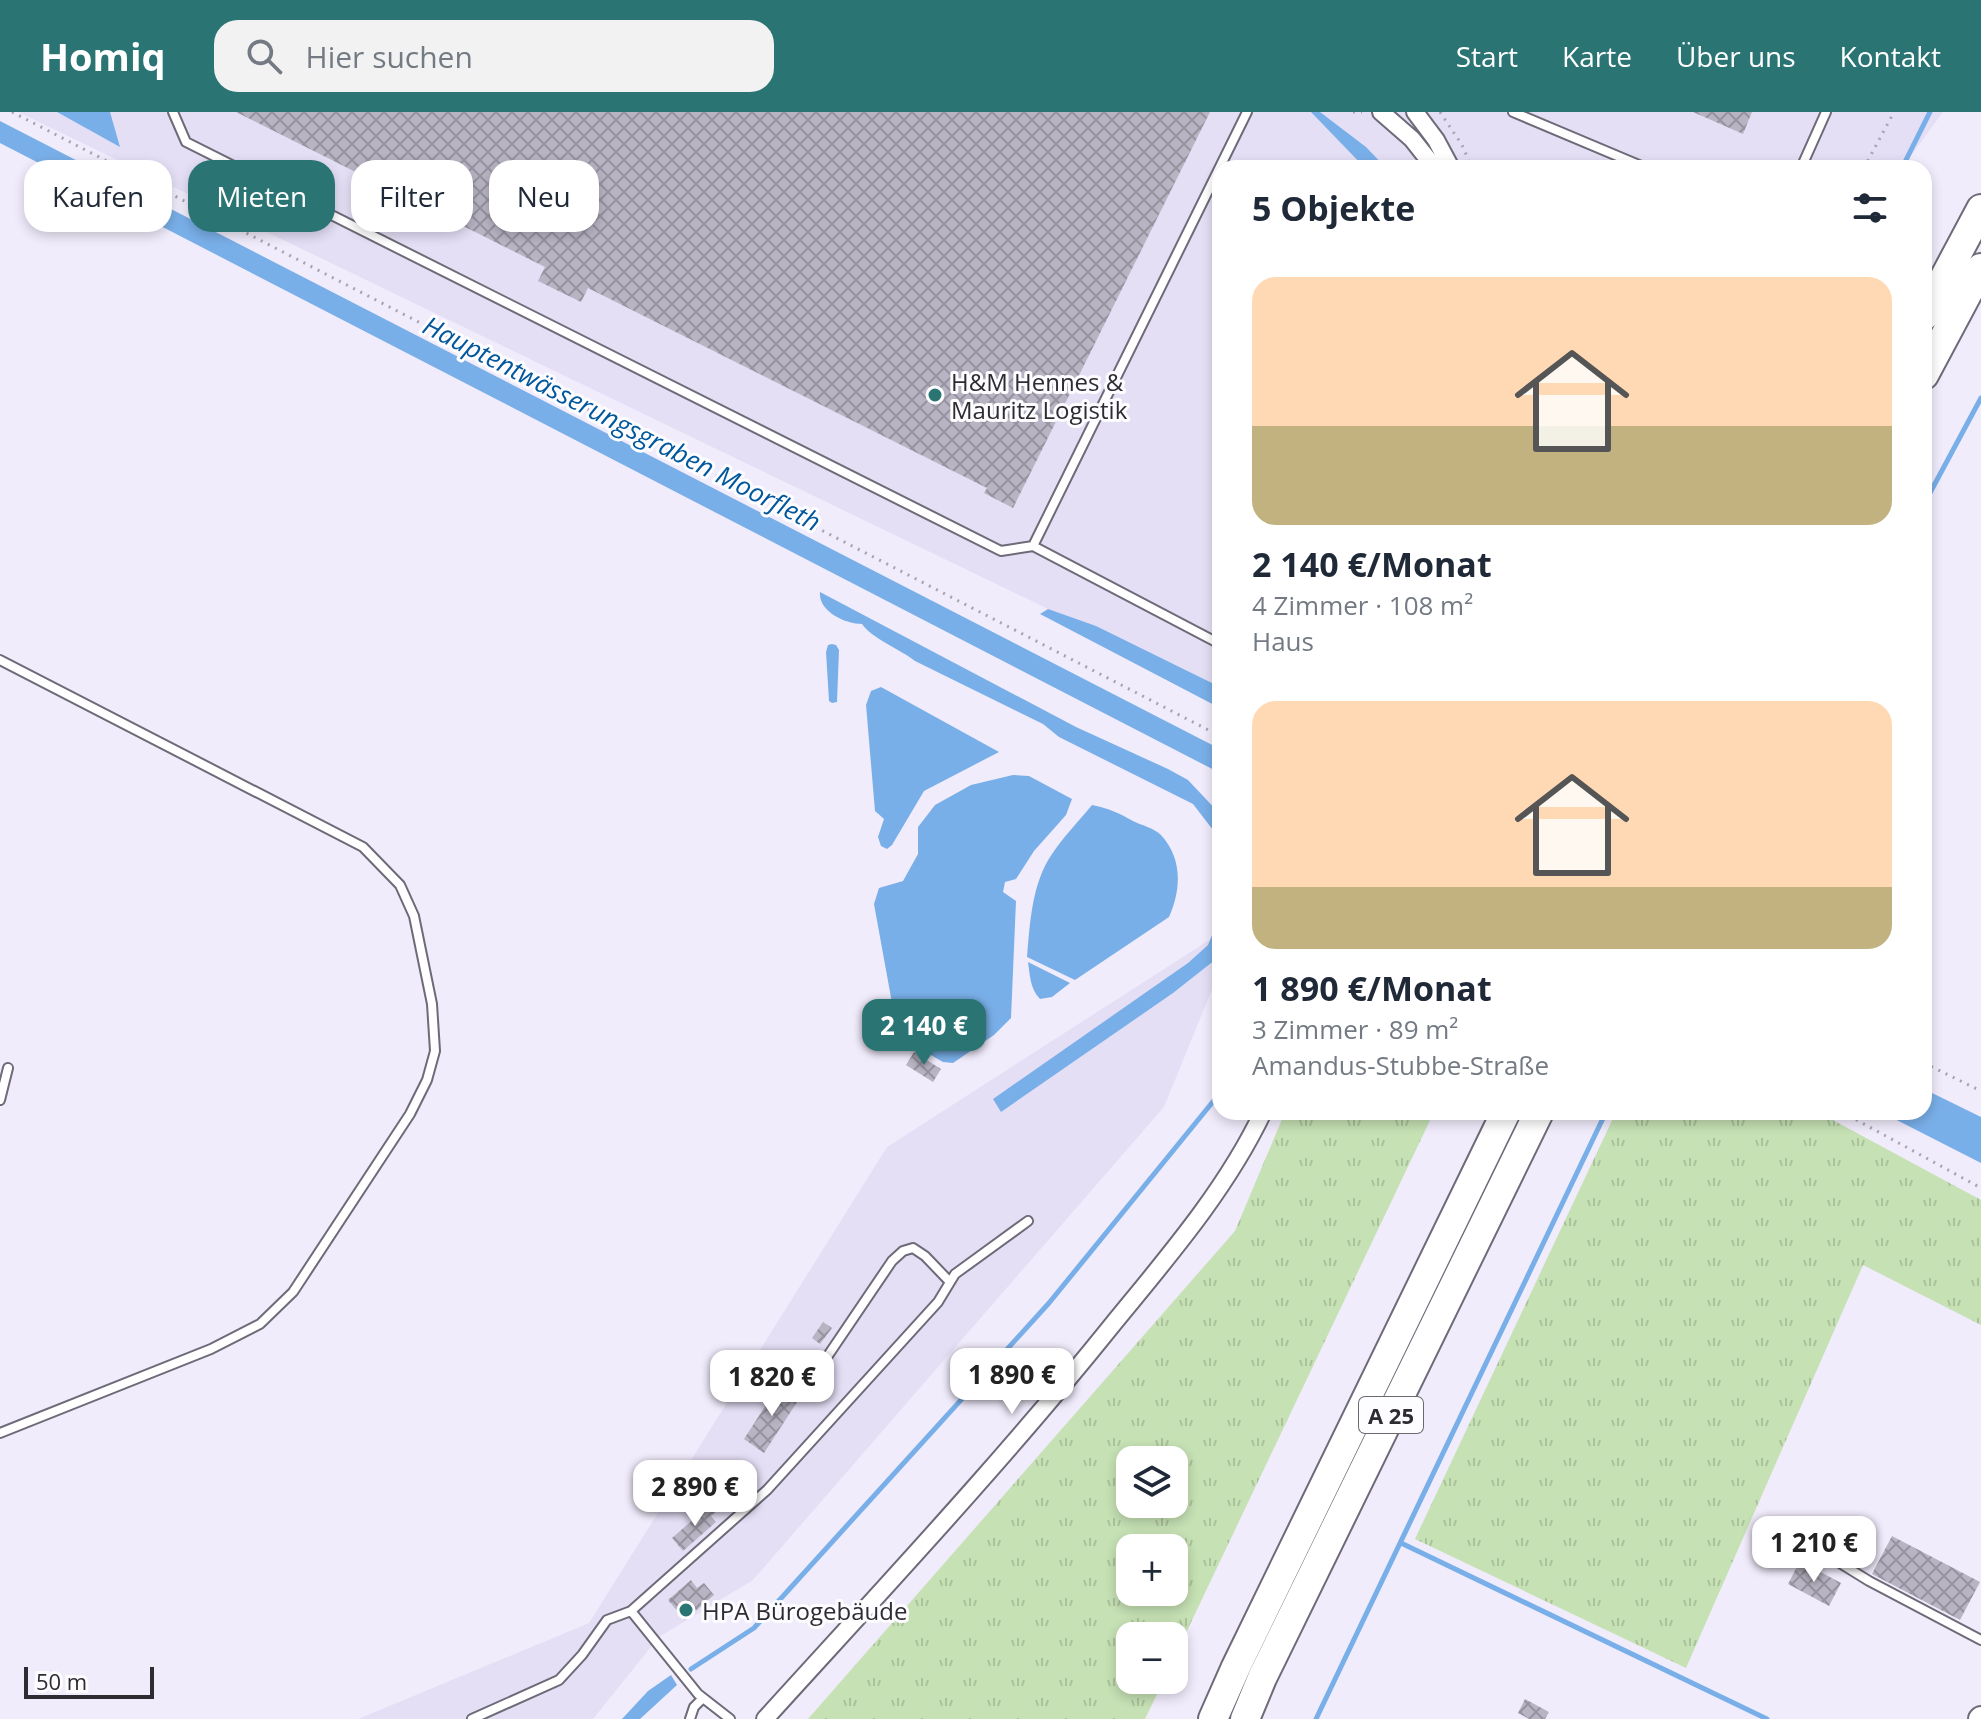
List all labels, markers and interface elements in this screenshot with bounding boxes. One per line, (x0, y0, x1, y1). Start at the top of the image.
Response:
search box (214, 20, 774, 92)
text: Homiq (40, 30, 166, 82)
icon: search (242, 34, 286, 78)
text: Hier suchen (306, 36, 473, 77)
text: Start (1456, 37, 1518, 75)
text: Karte (1562, 37, 1632, 75)
text: Über uns (1676, 37, 1796, 75)
text: Kontakt (1840, 37, 1941, 75)
chip: Kaufen (24, 160, 172, 232)
chip: Mieten (188, 160, 335, 232)
chip: Filter (351, 160, 473, 232)
chip: Neu (489, 160, 599, 232)
text: 5 Objekte (1252, 185, 1415, 231)
icon: filters (1848, 186, 1892, 230)
water label: Hauptentwässerungsgraben Moorfleth (417, 307, 827, 539)
icon: home (1500, 329, 1644, 473)
place label: H&M Hennes & Mauritz Logistik (951, 365, 1128, 426)
marker: H&M Hennes & Mauritz Logistik (926, 386, 944, 404)
text: 2 140 €/Monat (1252, 541, 1492, 587)
text: 4 Zimmer · 108 m² (1252, 587, 1473, 623)
text: Haus (1252, 623, 1314, 659)
icon: home (1500, 753, 1644, 897)
text: 1 890 €/Monat (1252, 965, 1492, 1011)
pin: 2 140 € (850, 999, 998, 1067)
text: 2 140 € (880, 1007, 968, 1043)
text: 3 Zimmer · 89 m² (1252, 1011, 1458, 1047)
text: Amandus-Stubbe-Straße (1252, 1047, 1549, 1083)
pin: 1 890 € (938, 1348, 1086, 1416)
pin: 1 820 € (698, 1350, 846, 1418)
text: 1 890 € (968, 1356, 1056, 1392)
text: 1 820 € (728, 1358, 816, 1394)
road number: A 25 (1359, 1397, 1423, 1433)
map controls (1116, 1446, 1188, 1694)
button: layers (1116, 1446, 1188, 1518)
pin: 2 890 € (621, 1460, 769, 1528)
text: 2 890 € (651, 1468, 739, 1504)
pin: 1 210 € (1740, 1516, 1888, 1584)
text: 1 210 € (1770, 1524, 1858, 1560)
button: + (1116, 1534, 1188, 1606)
place label: HPA Bürogebäude (702, 1594, 907, 1627)
marker: HPA Bürogebäude (677, 1601, 695, 1619)
button: − (1116, 1622, 1188, 1694)
scale bar (24, 1663, 154, 1699)
text: 50 m (36, 1666, 87, 1696)

